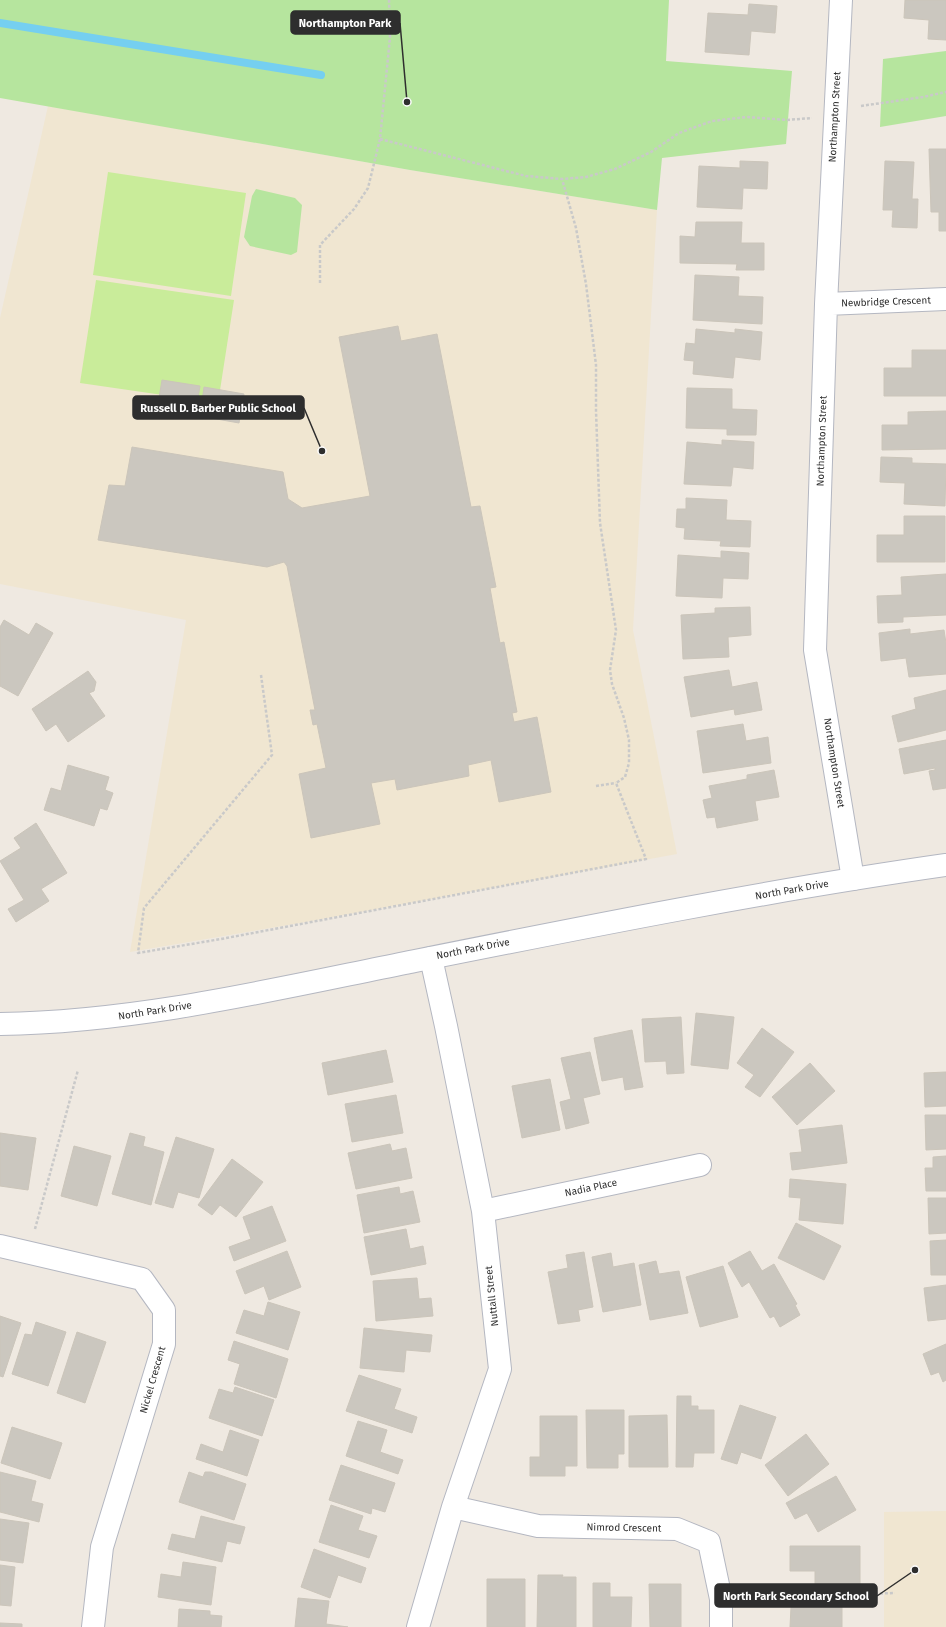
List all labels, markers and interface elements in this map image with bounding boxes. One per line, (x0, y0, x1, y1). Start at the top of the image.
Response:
callout: Northampton Park (291, 11, 400, 34)
text: Northampton Park (299, 17, 392, 30)
street label: Northampton Street (827, 71, 843, 163)
street label: Newbridge Crescent (841, 294, 931, 310)
street label: Northampton Street (814, 395, 830, 487)
callout: Russell D. Barber Public School (133, 396, 304, 419)
text: Russell D. Barber Public School (140, 402, 296, 415)
street label: Northampton Street (821, 717, 847, 809)
street label: North Park Drive (754, 878, 830, 902)
street label: North Park Drive (435, 936, 511, 962)
street label: North Park Drive (117, 999, 193, 1023)
street label: Nadia Place (564, 1177, 618, 1199)
street label: Nuttall Street (483, 1265, 501, 1327)
street label: Nickel Crescent (138, 1345, 168, 1415)
street label: Nimrod Crescent (586, 1521, 662, 1535)
callout: North Park Secondary School (715, 1584, 877, 1607)
text: North Park Secondary School (723, 1590, 870, 1603)

